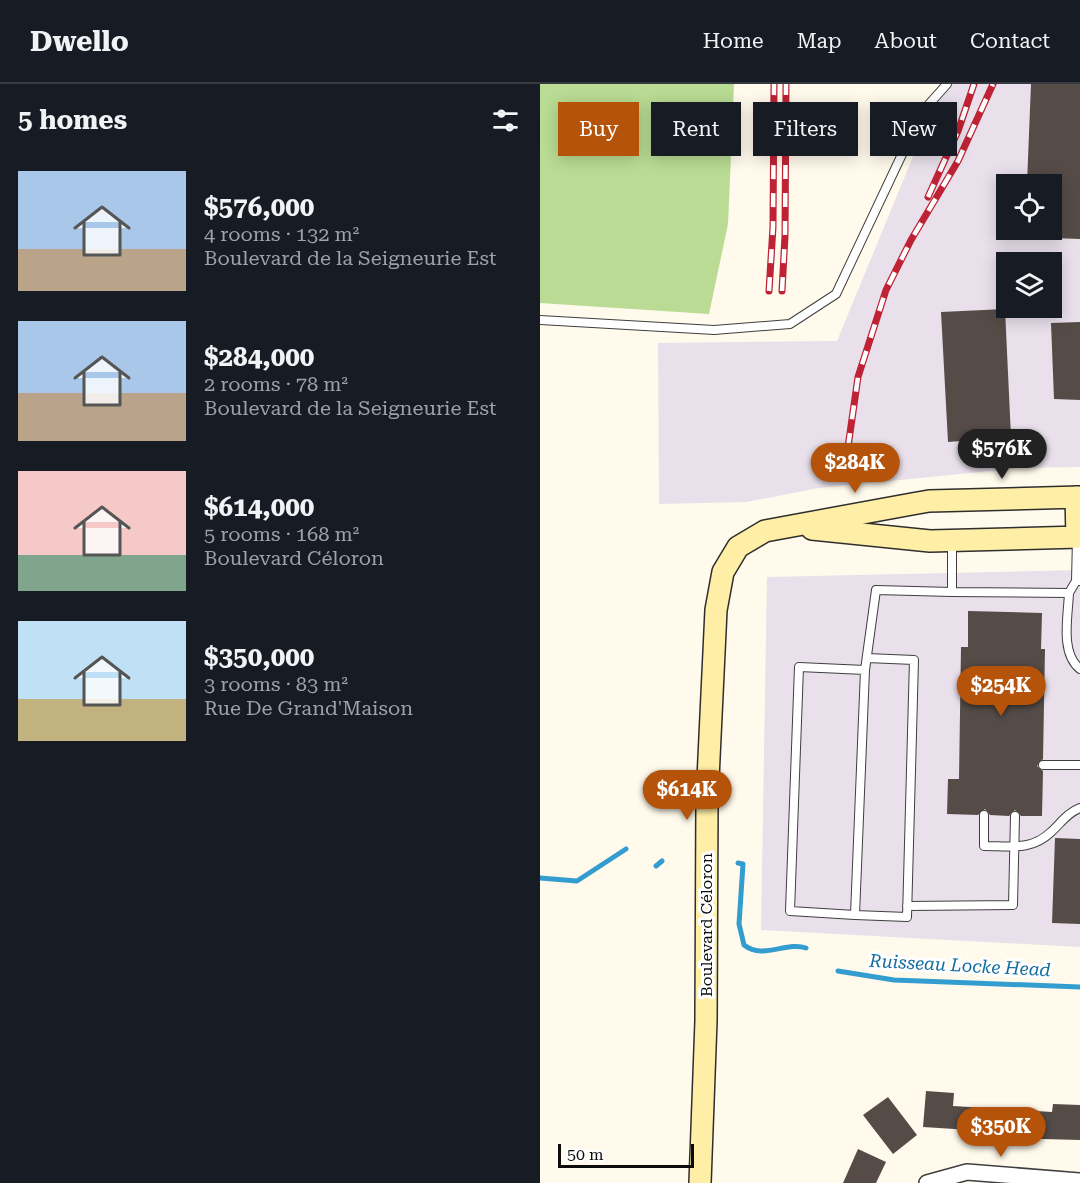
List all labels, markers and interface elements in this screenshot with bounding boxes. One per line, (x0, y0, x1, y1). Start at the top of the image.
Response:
text: Dwello (30, 25, 129, 58)
text: Home (703, 29, 764, 53)
text: Map (797, 29, 842, 53)
text: About (875, 29, 937, 53)
text: Contact (970, 29, 1050, 53)
chip: Buy (558, 102, 639, 156)
chip: Rent (651, 102, 741, 156)
chip: Filters (753, 102, 858, 156)
chip: New (870, 102, 957, 156)
icon: filters (489, 104, 522, 137)
text: 5 homes (18, 105, 127, 135)
map controls (996, 174, 1062, 318)
button: locate (996, 174, 1062, 240)
text: $576,000 (204, 192, 314, 222)
icon: home (66, 195, 138, 267)
text: 4 rooms · 132 m² (204, 222, 359, 246)
text: Boulevard de la Seigneurie Est (204, 246, 497, 270)
button: layers (996, 252, 1062, 318)
text: $284,000 (204, 342, 314, 372)
icon: home (66, 345, 138, 417)
text: 2 rooms · 78 m² (204, 372, 348, 396)
text: Boulevard de la Seigneurie Est (204, 396, 497, 420)
pin: $576K (960, 429, 1044, 480)
text: $576K (972, 436, 1032, 460)
pin: $284K (813, 443, 897, 494)
text: $284K (825, 450, 885, 474)
text: $614,000 (204, 492, 314, 522)
icon: home (66, 495, 138, 567)
text: 5 rooms · 168 m² (204, 522, 359, 546)
text: Boulevard Céloron (204, 546, 384, 570)
text: $350,000 (204, 642, 314, 672)
icon: home (66, 645, 138, 717)
pin: $254K (959, 666, 1043, 717)
text: 3 rooms · 83 m² (204, 672, 348, 696)
text: $254K (971, 673, 1031, 697)
text: Rue De Grand'Maison (204, 696, 413, 720)
pin: $614K (645, 770, 729, 821)
text: $614K (657, 777, 717, 801)
street label: Boulevard Céloron (697, 853, 716, 997)
water label: Ruisseau Locke Head (868, 950, 1051, 980)
pin: $350K (959, 1107, 1043, 1158)
text: $350K (971, 1114, 1031, 1138)
scale bar (558, 1141, 694, 1168)
text: 50 m (567, 1145, 604, 1164)

